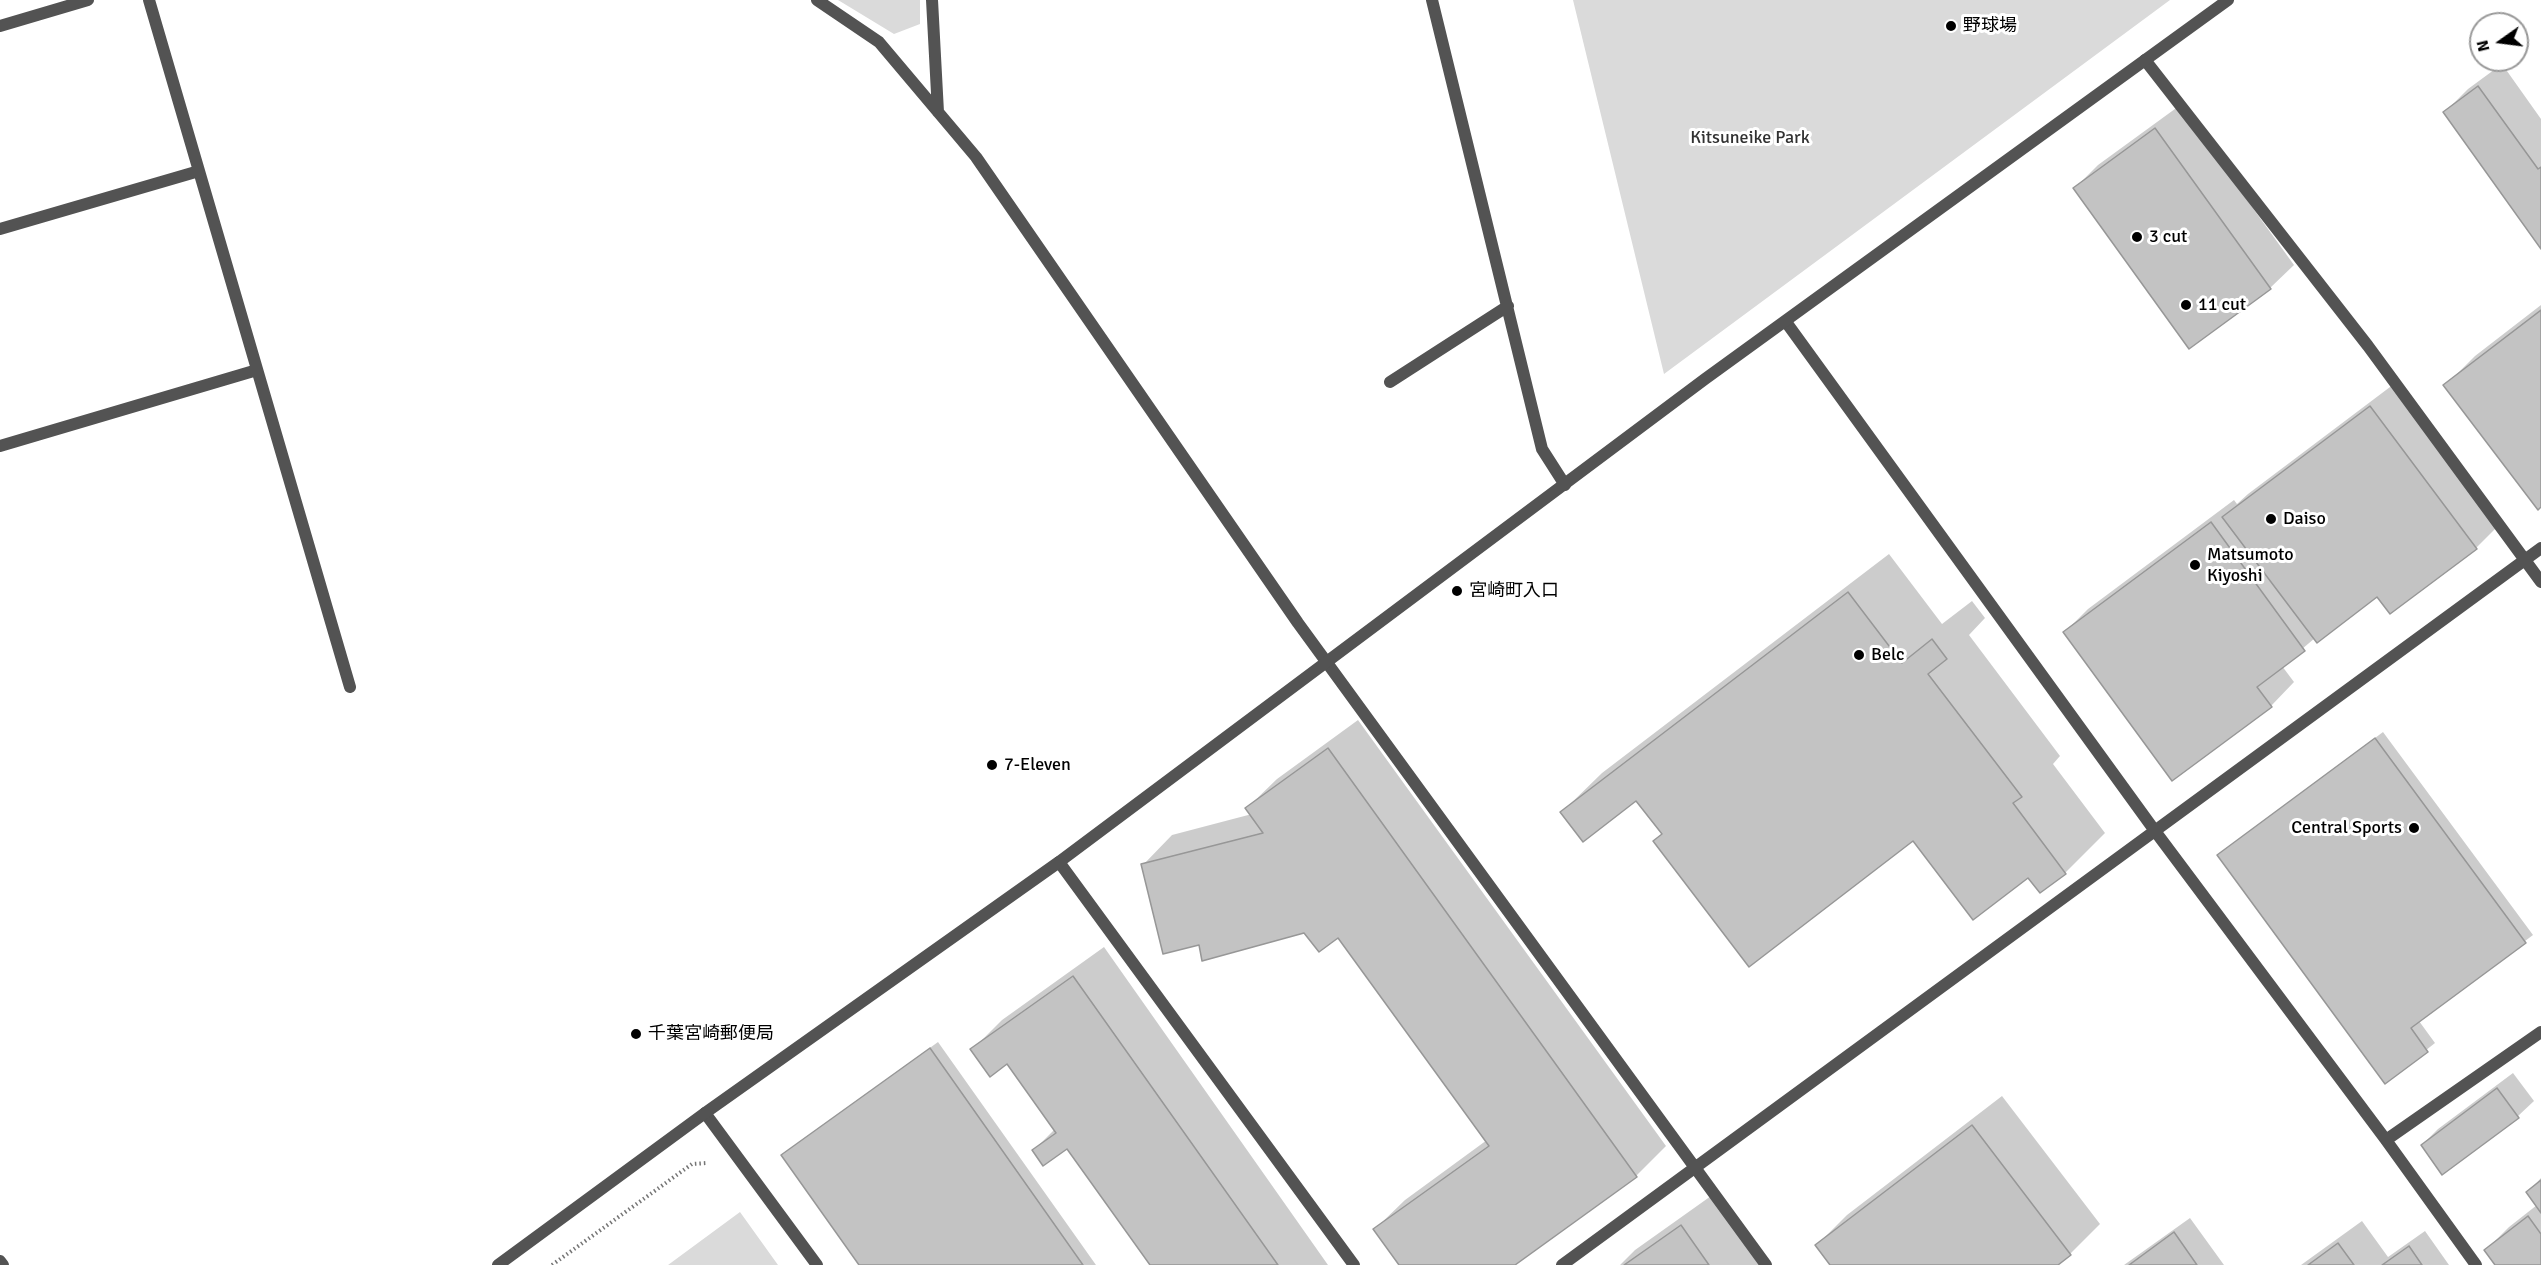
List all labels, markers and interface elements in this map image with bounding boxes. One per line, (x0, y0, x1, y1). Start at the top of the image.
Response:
north arrow (2469, 12, 2529, 72)
place label: 野球場 (1963, 15, 2017, 37)
marker: 野球場 (1944, 19, 1958, 33)
text: N (2472, 38, 2495, 54)
park label: Kitsuneike Park (1690, 127, 1810, 149)
place label: 3 cut (2149, 226, 2187, 248)
marker: 3 cut (2130, 230, 2144, 244)
place label: 11 cut (2198, 294, 2246, 316)
marker: 11 cut (2179, 298, 2193, 312)
place label: Daiso (2283, 508, 2326, 530)
marker: Daiso (2264, 512, 2278, 526)
place label: Matsumoto Kiyoshi (2207, 544, 2294, 586)
marker: Matsumoto Kiyoshi (2188, 558, 2202, 572)
place label: 宮崎町入口 (1469, 580, 1559, 602)
marker: 宮崎町入口 (1450, 584, 1464, 598)
place label: Belc (1871, 644, 1904, 666)
marker: Belc (1852, 648, 1866, 662)
place label: 7-Eleven (1004, 754, 1071, 776)
marker: 7-Eleven (985, 758, 999, 772)
place label: Central Sports (2291, 817, 2402, 839)
marker: Central Sports (2407, 821, 2421, 835)
place label: 千葉宮崎郵便局 (648, 1023, 774, 1045)
marker: 千葉宮崎郵便局 (629, 1027, 643, 1041)

